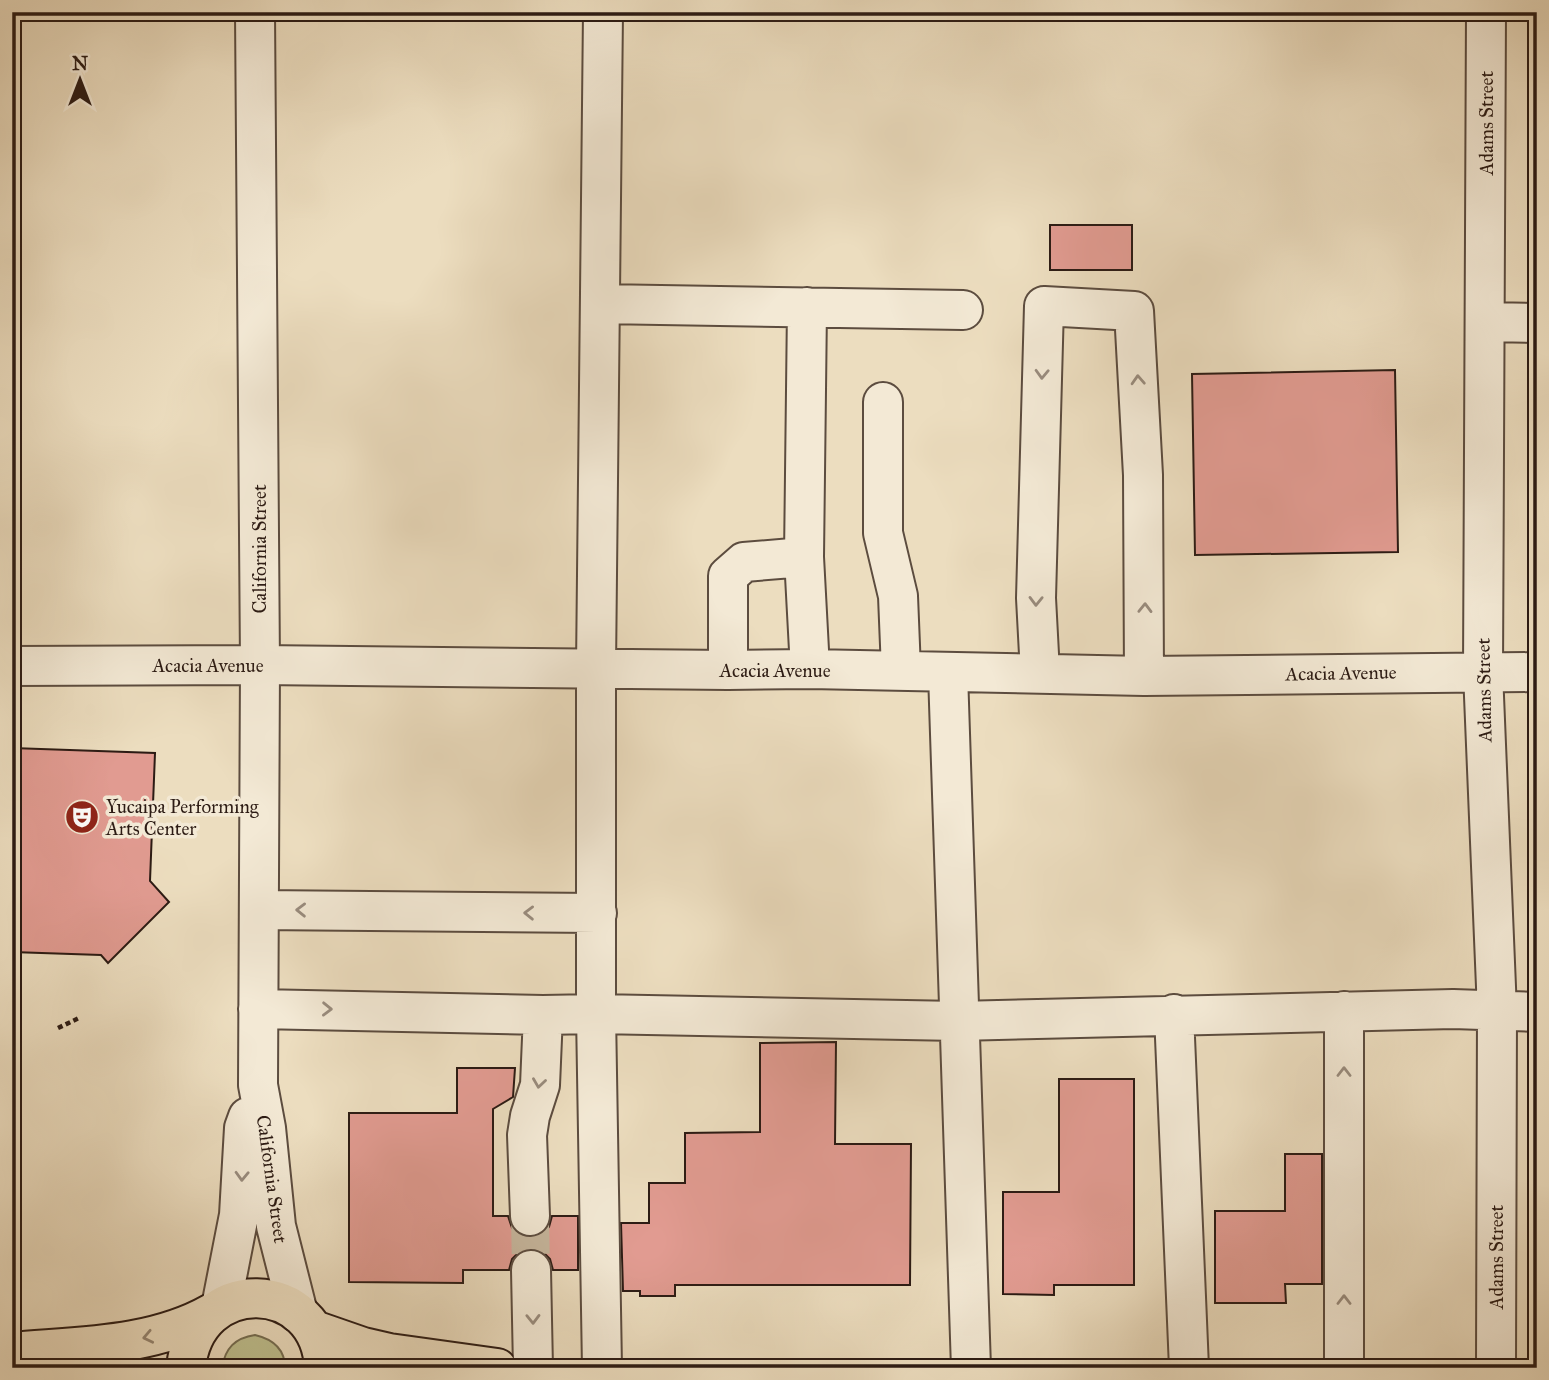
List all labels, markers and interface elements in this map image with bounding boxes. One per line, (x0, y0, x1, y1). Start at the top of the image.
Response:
north arrow (46, 46, 116, 116)
text: N (72, 52, 88, 75)
street label: Adams Street (1475, 70, 1498, 176)
one-way arrow (1035, 369, 1050, 380)
one-way arrow (1130, 374, 1145, 385)
street label: California Street (248, 484, 271, 614)
one-way arrow (1028, 597, 1044, 607)
one-way arrow (1137, 602, 1153, 612)
street label: Adams Street (1472, 637, 1496, 743)
street label: Acacia Avenue (151, 654, 264, 677)
street label: Acacia Avenue (718, 659, 831, 682)
street label: Acacia Avenue (1284, 661, 1397, 685)
place label: Yucaipa Performing Arts Center (105, 795, 259, 840)
theatre icon: Yucaipa Performing Arts Center (63, 798, 101, 836)
one-way arrow (296, 902, 306, 918)
one-way arrow (523, 905, 534, 921)
one-way arrow (321, 1002, 332, 1017)
one-way arrow (1336, 1066, 1352, 1077)
one-way arrow (532, 1077, 547, 1089)
street label: California Street (252, 1113, 292, 1245)
one-way arrow (234, 1171, 249, 1182)
street label: Adams Street (1485, 1204, 1508, 1310)
one-way arrow (1336, 1294, 1352, 1304)
one-way arrow (525, 1314, 541, 1325)
one-way arrow (142, 1328, 154, 1343)

